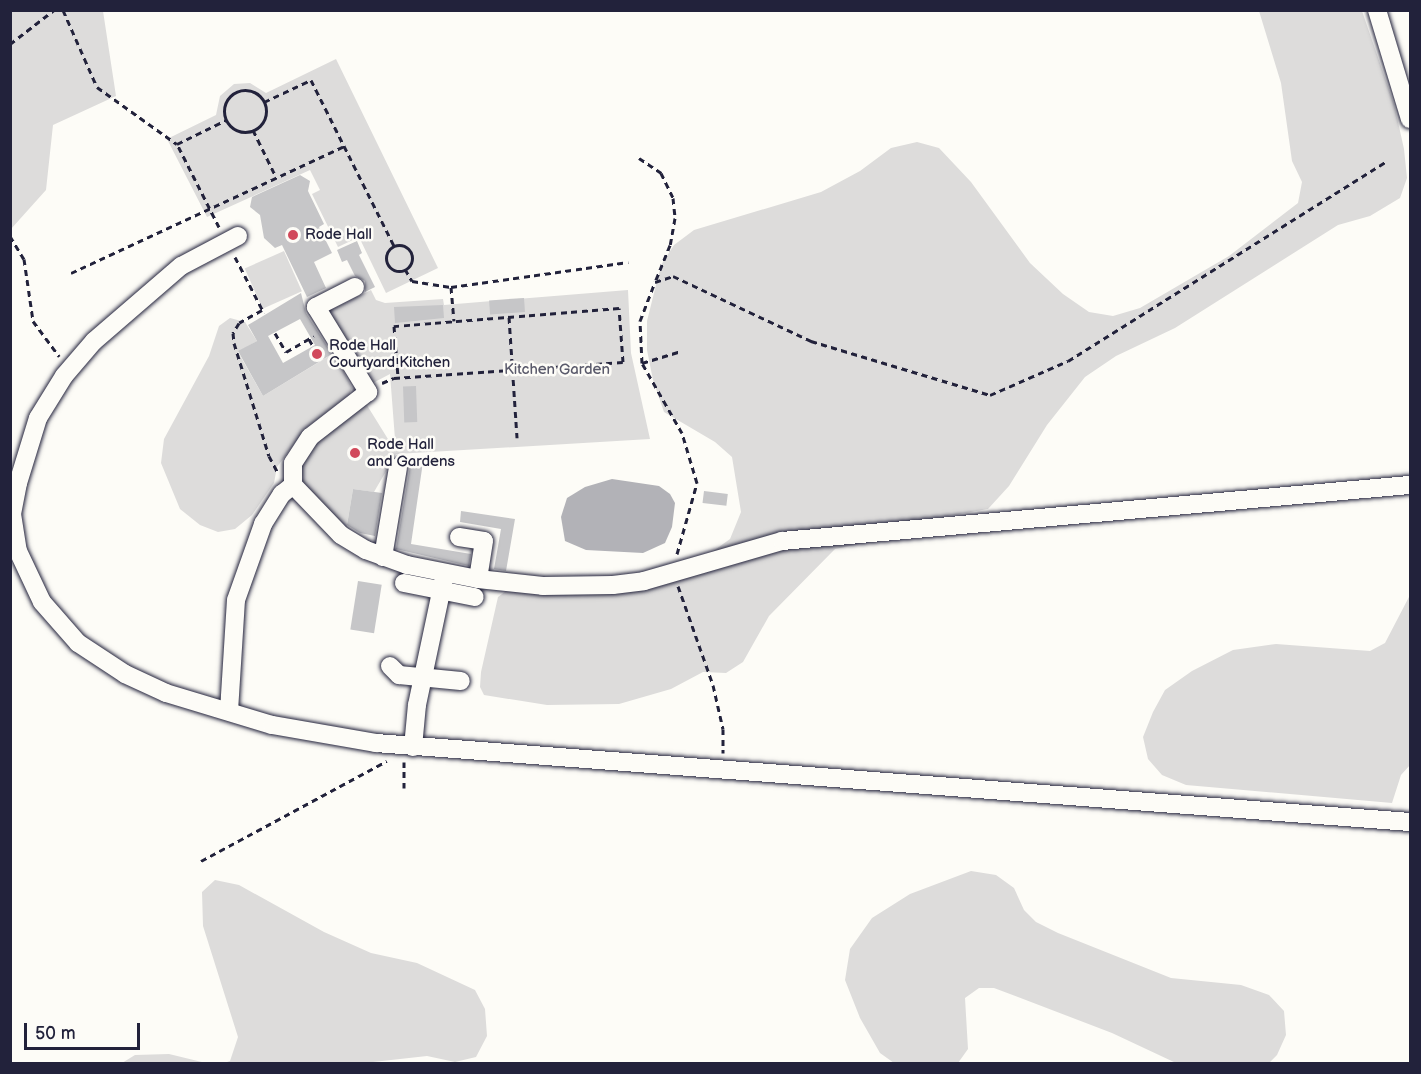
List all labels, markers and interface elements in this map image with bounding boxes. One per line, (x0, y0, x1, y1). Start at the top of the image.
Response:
place label: Rode Hall (305, 226, 372, 244)
marker: Rode Hall (286, 228, 300, 242)
place label: Rode Hall Courtyard Kitchen (329, 336, 450, 371)
marker: Rode Hall Courtyard Kitchen (310, 347, 324, 361)
park label: Kitchen Garden (504, 361, 610, 379)
place label: Rode Hall and Gardens (367, 435, 455, 470)
marker: Rode Hall and Gardens (348, 446, 362, 460)
scale bar (27, 1011, 142, 1049)
text: 50 m (35, 1023, 76, 1044)

